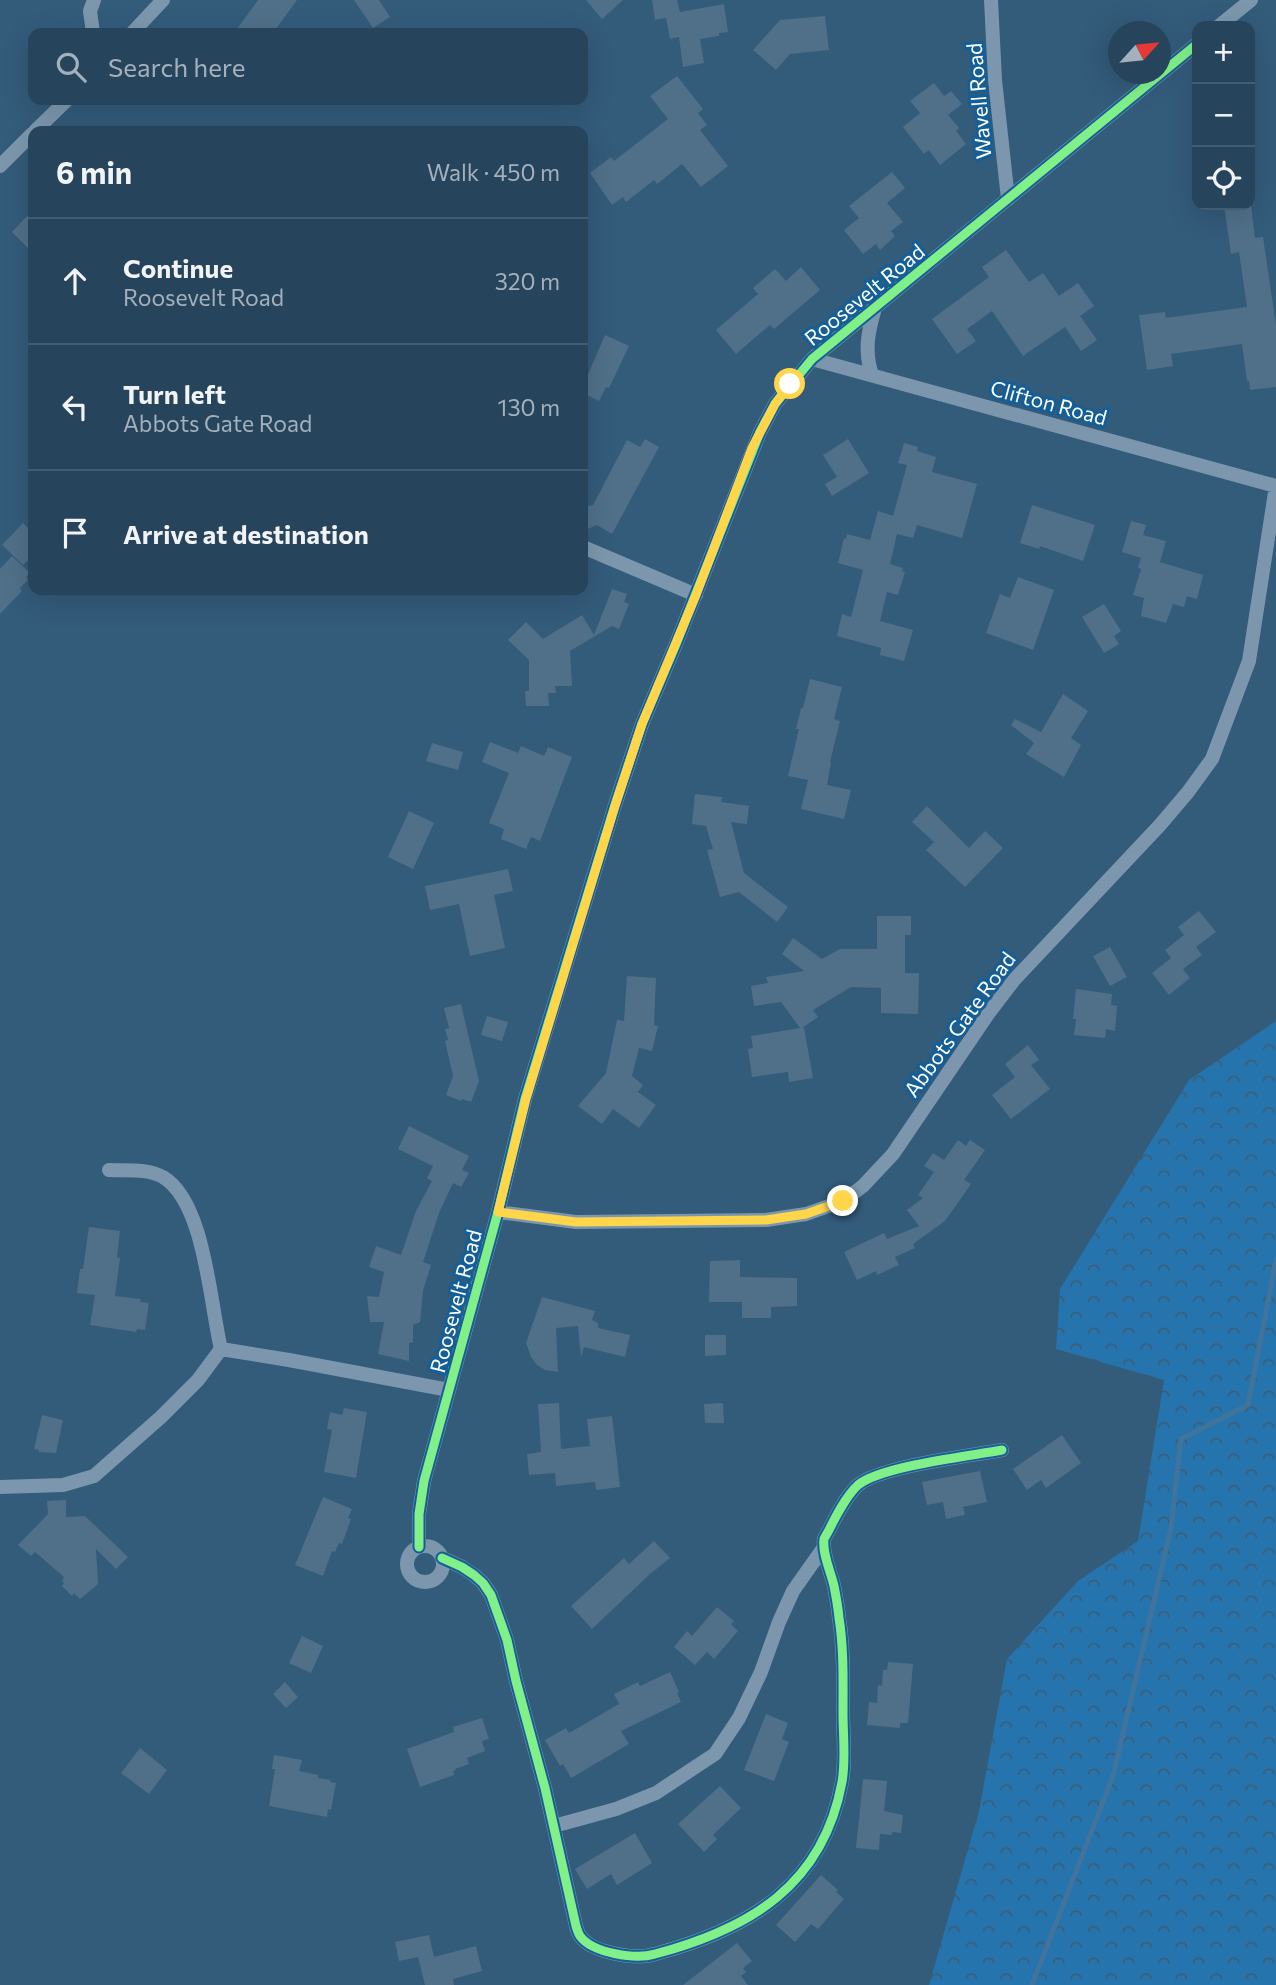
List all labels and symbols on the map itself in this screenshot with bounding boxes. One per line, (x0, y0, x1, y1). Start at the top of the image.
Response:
north arrow (1108, 21, 1171, 84)
street label: Wavell Road (960, 42, 996, 160)
street label: Roosevelt Road (799, 238, 929, 350)
route start (774, 368, 805, 399)
street label: Clifton Road (988, 374, 1110, 430)
street label: Abbots Gate Road (898, 947, 1020, 1101)
route end (827, 1185, 858, 1216)
street label: Roosevelt Road (424, 1227, 486, 1375)

